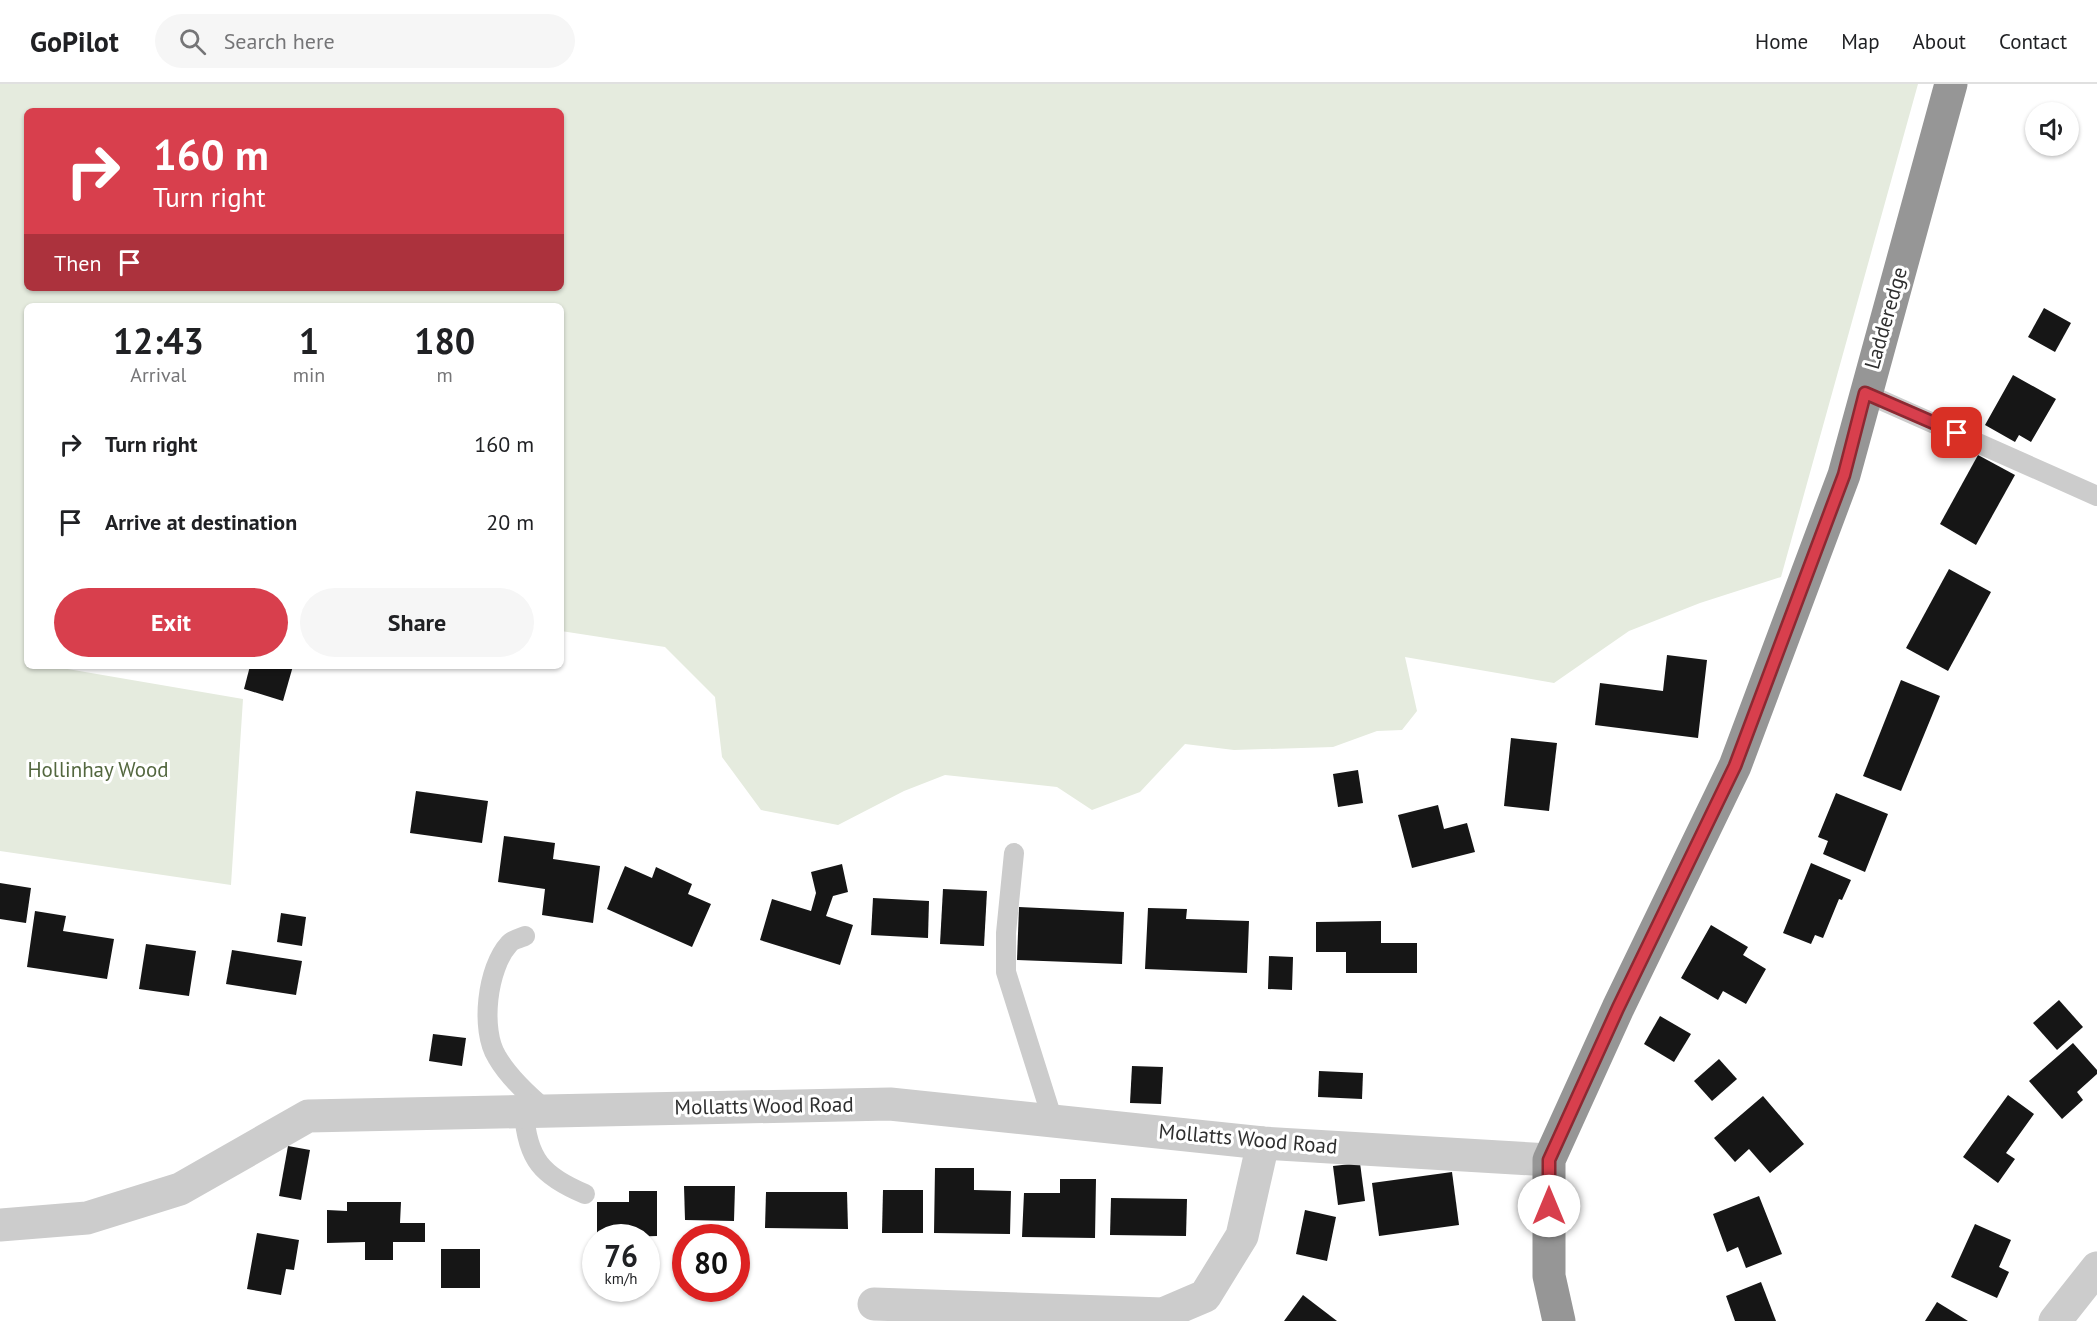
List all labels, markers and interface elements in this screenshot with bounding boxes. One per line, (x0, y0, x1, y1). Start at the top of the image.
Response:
search box (155, 14, 575, 68)
text: GoPilot (30, 23, 119, 60)
icon: search (176, 25, 209, 58)
text: Search here (224, 27, 335, 55)
text: Home (1755, 28, 1808, 55)
text: Map (1841, 28, 1880, 55)
text: About (1913, 28, 1966, 55)
text: Contact (1999, 28, 2067, 55)
map controls (2025, 102, 2079, 156)
button: sound (2025, 102, 2079, 156)
text: 160 m (153, 127, 269, 182)
icon: right (54, 132, 132, 210)
text: Turn right (153, 180, 266, 214)
icon: arrive (113, 246, 146, 279)
text: Then (54, 249, 101, 277)
street label: Ladderedge (1858, 264, 1913, 372)
text: 12:43 (113, 317, 204, 364)
text: 1 (299, 317, 319, 364)
text: 180 (414, 317, 475, 364)
text: Arrival (130, 362, 186, 388)
text: min (293, 362, 325, 388)
text: m (437, 362, 453, 388)
pin (1931, 407, 1982, 458)
icon: arrive (1940, 416, 1973, 449)
icon: right (54, 428, 87, 461)
text: Turn right (105, 430, 197, 458)
text: 160 m (474, 430, 534, 458)
icon: arrive (54, 506, 87, 539)
text: Arrive at destination (105, 508, 297, 536)
text: 20 m (486, 508, 534, 536)
button: Exit (54, 588, 288, 657)
button: Share (300, 588, 534, 657)
park label: Hollinhay Wood (27, 756, 169, 783)
street label: Mollatts Wood Road (674, 1090, 854, 1121)
street label: Mollatts Wood Road (1158, 1117, 1338, 1160)
position arrow (1517, 1174, 1581, 1238)
speed limit sign: 80 (672, 1224, 750, 1302)
text: 76 (604, 1236, 638, 1275)
text: km/h (605, 1269, 637, 1288)

